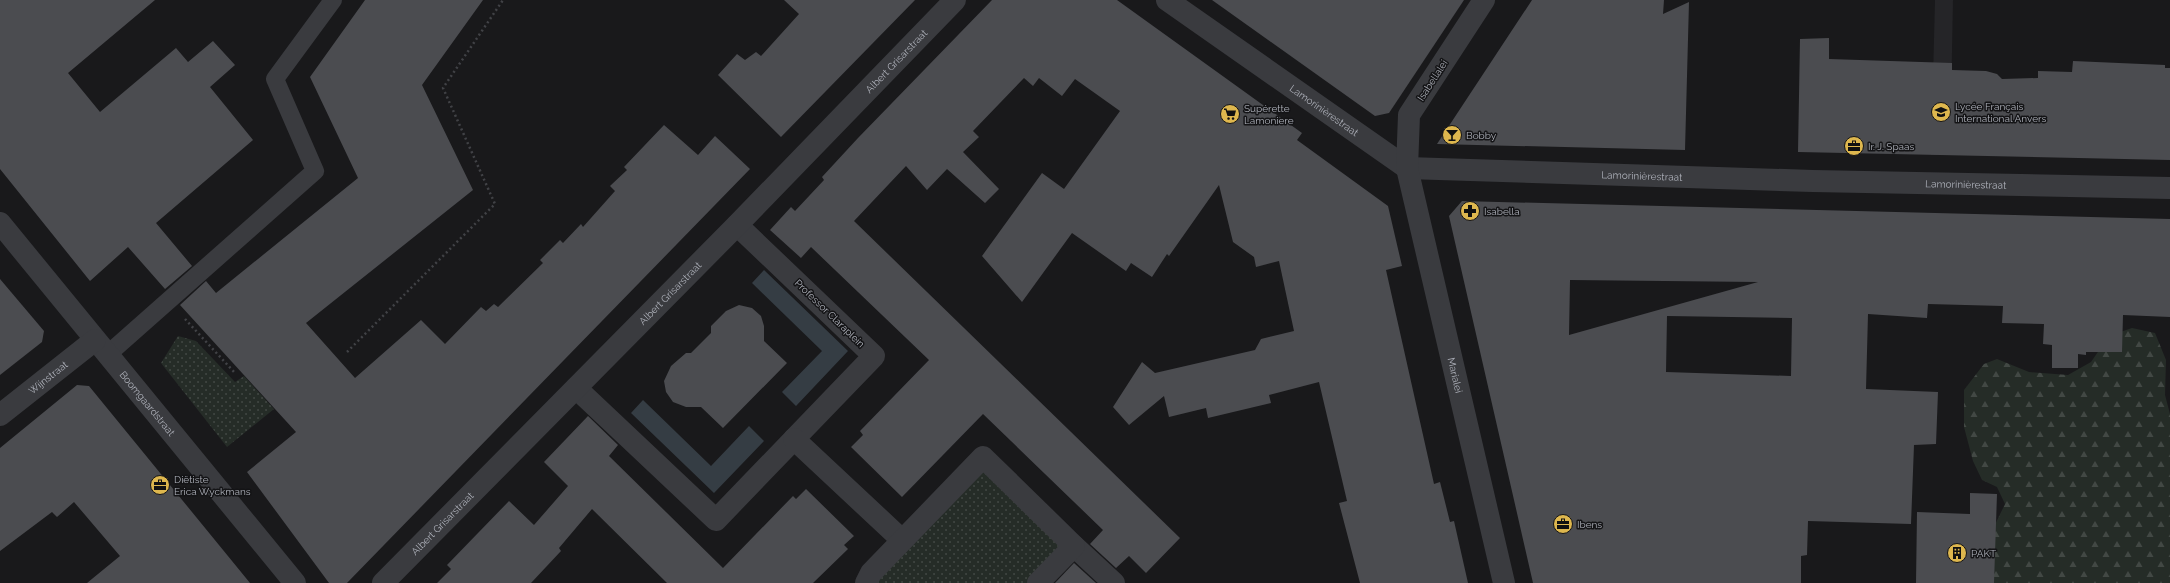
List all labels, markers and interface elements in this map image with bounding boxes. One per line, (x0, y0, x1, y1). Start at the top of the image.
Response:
street label: Albert Grisarstraat (863, 27, 930, 95)
street label: Isabellalei (1415, 58, 1450, 103)
street label: Lamorinièrestraat (1288, 83, 1361, 139)
school or university icon: Lycée Français International Anvers (1930, 101, 1952, 123)
place label: Lycée Français International Anvers (1955, 101, 2047, 124)
supermarket icon: Supérette Lamoniere (1219, 103, 1241, 125)
place label: Supérette Lamoniere (1244, 103, 1294, 126)
bar icon: Bobby (1441, 124, 1463, 146)
place label: Bobby (1466, 130, 1497, 141)
office icon: Ir. J. Spaas (1843, 135, 1865, 157)
place label: Ir. J. Spaas (1868, 141, 1914, 152)
street label: Lamorinièrestraat (1601, 169, 1683, 183)
street label: Lamorinièrestraat (1925, 178, 2007, 191)
pharmacy icon: Isabella (1459, 200, 1481, 222)
place label: Isabella (1484, 206, 1520, 217)
street label: Albert Grisarstraat (637, 259, 704, 327)
street label: Professor Claraplein (793, 277, 867, 350)
street label: Marialei (1445, 356, 1464, 394)
street label: Wijnstraat (26, 358, 70, 396)
street label: Boomgaardstraat (118, 369, 177, 439)
office icon: Diëtiste Erica Wyckmans (149, 474, 171, 496)
place label: Diëtiste Erica Wyckmans (174, 474, 251, 497)
street label: Albert Grisarstraat (409, 490, 476, 557)
office icon: Ibens (1552, 513, 1574, 535)
place label: Ibens (1577, 519, 1602, 530)
building icon: PAKT (1946, 542, 1968, 564)
place label: PAKT (1971, 548, 1996, 559)

